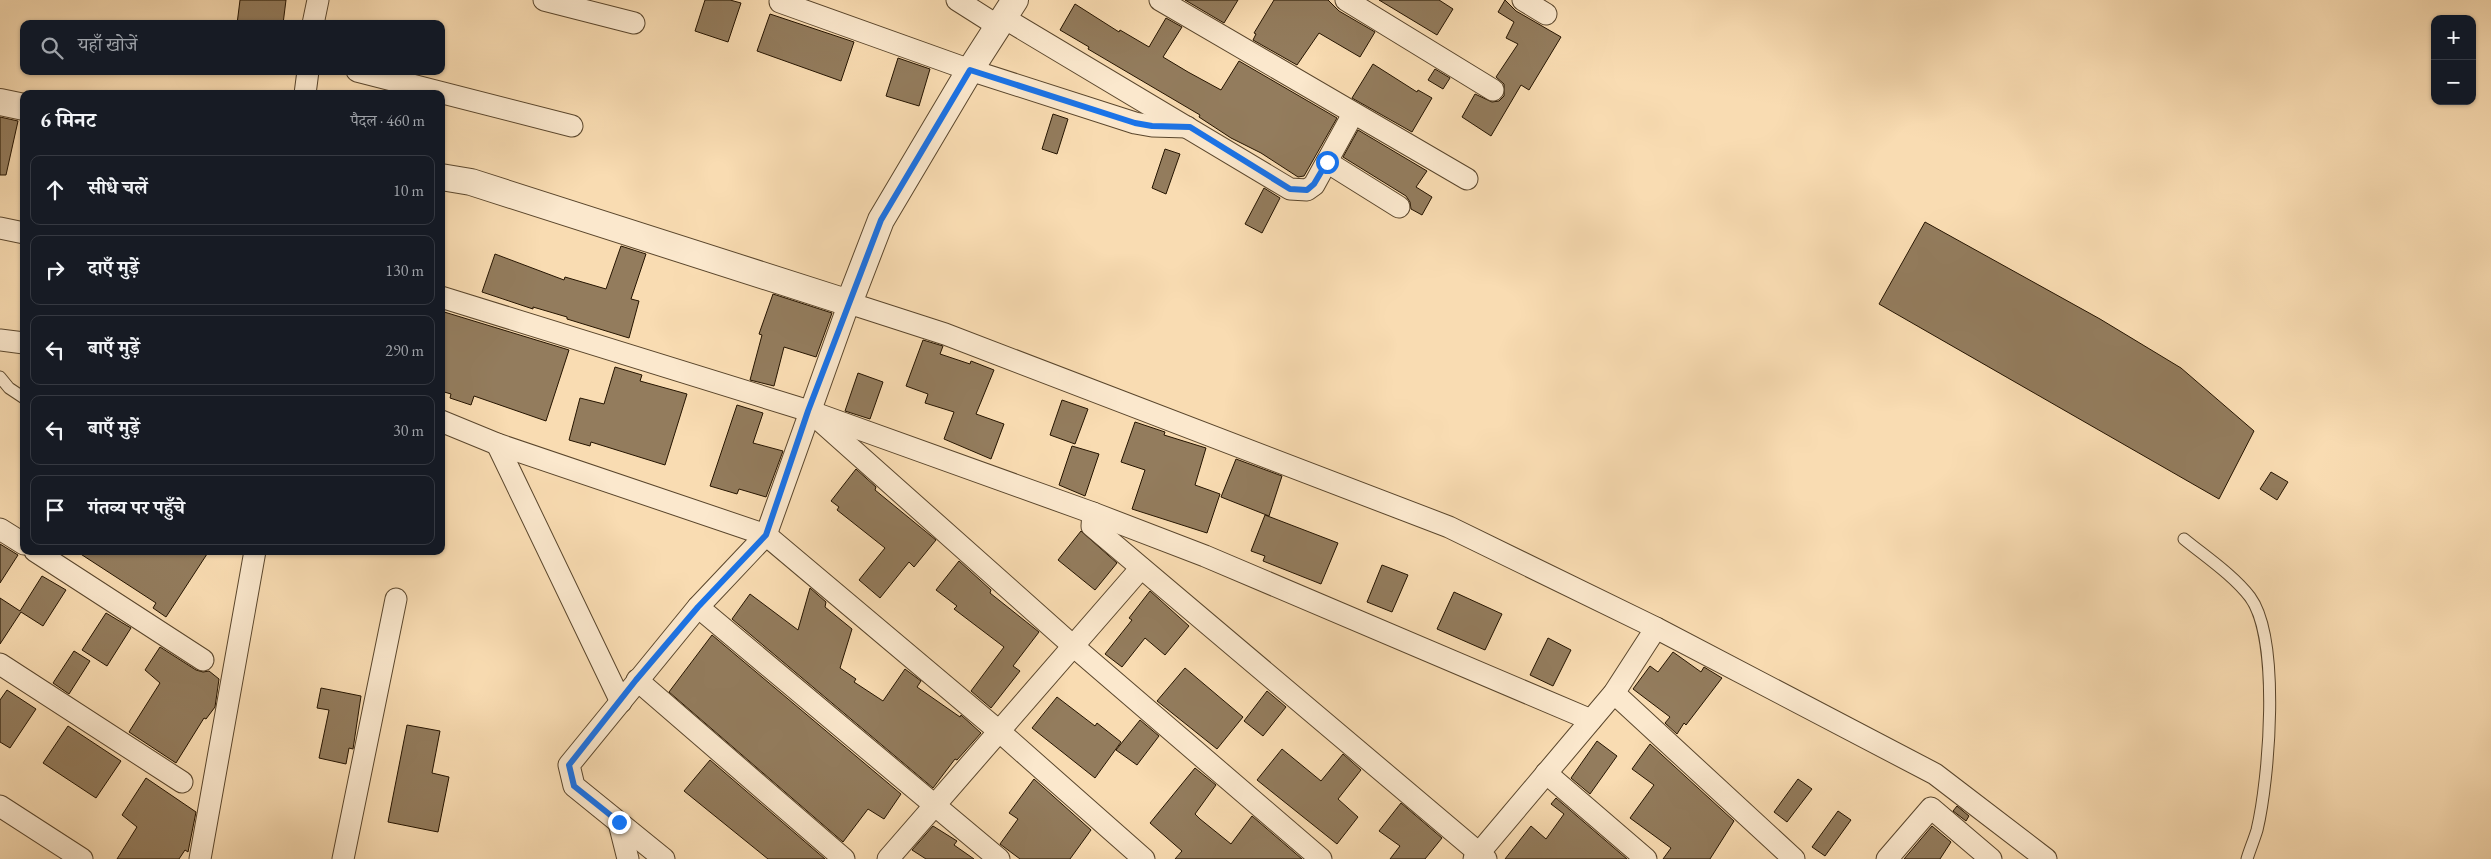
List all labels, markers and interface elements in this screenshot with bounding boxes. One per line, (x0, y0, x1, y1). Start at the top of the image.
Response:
map controls (2431, 15, 2476, 105)
button: + (2431, 15, 2476, 60)
search box (20, 20, 445, 75)
text: यहाँ खोजें (78, 32, 137, 57)
icon: search (38, 34, 66, 62)
button: − (2431, 60, 2476, 105)
text: 6 मिनट (40, 106, 96, 133)
text: पैदल · 460 m (351, 110, 425, 131)
route start (1316, 151, 1339, 174)
text: सीधे चलें (88, 175, 148, 200)
icon: ahead (41, 176, 69, 204)
text: 10 m (393, 180, 424, 201)
text: दाएँ मुड़ें (88, 255, 139, 280)
icon: right (41, 256, 69, 284)
text: 130 m (385, 260, 424, 281)
text: बाएँ मुड़ें (88, 335, 140, 360)
icon: left (41, 336, 69, 364)
text: 290 m (385, 340, 424, 361)
text: बाएँ मुड़ें (88, 415, 140, 440)
icon: left (41, 416, 69, 444)
text: 30 m (393, 420, 424, 441)
text: गंतव्य पर पहुँचे (88, 495, 185, 520)
icon: arrive (41, 496, 69, 524)
route end (608, 811, 631, 834)

